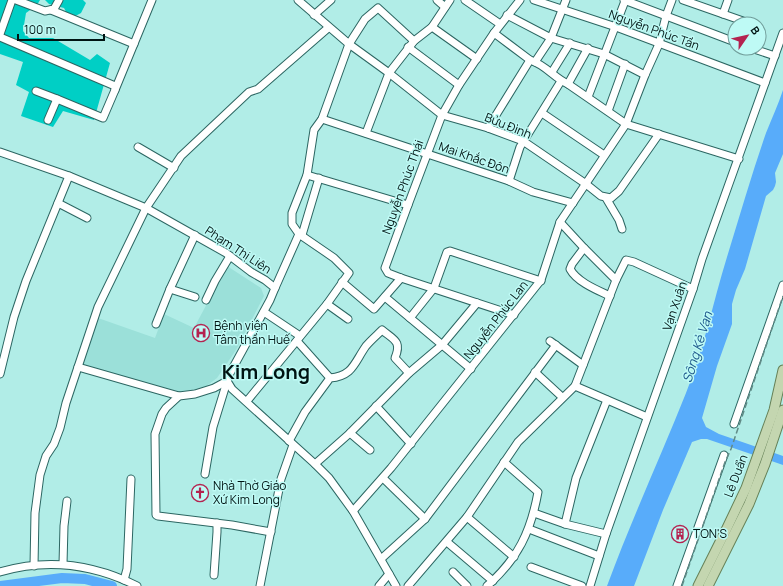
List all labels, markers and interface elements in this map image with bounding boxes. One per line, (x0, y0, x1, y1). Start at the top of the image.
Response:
street label: Nguyễn Phúc Tần (606, 5, 702, 54)
scale bar (18, 16, 104, 42)
north arrow (727, 16, 767, 56)
text: 100 m (24, 21, 56, 38)
text: B (748, 23, 764, 37)
street label: Bửu Đình (482, 108, 534, 143)
street label: Nguyễn Phúc Thái (378, 137, 427, 236)
street label: Mai Khắc Đôn (436, 137, 512, 178)
street label: Phạm Thị Liên (202, 222, 275, 277)
street label: Nguyễn Phúc Lan (460, 277, 532, 363)
street label: Vạn Xuân (658, 279, 691, 333)
water label: Sông Kẻ Vạn (678, 308, 717, 385)
place label: Bệnh viện Tâm thần Huế (214, 317, 290, 348)
hospital icon: Bệnh viện Tâm thần Huế (191, 323, 211, 343)
district label: Kim Long (222, 358, 310, 385)
street label: Lê Duẩn (720, 452, 751, 500)
place label: Nhà Thờ Giáo Xứ Kim Long (213, 477, 286, 508)
church icon: Nhà Thờ Giáo Xứ Kim Long (190, 483, 210, 503)
building icon: TON'S (670, 524, 690, 544)
place label: TON'S (693, 525, 727, 542)

